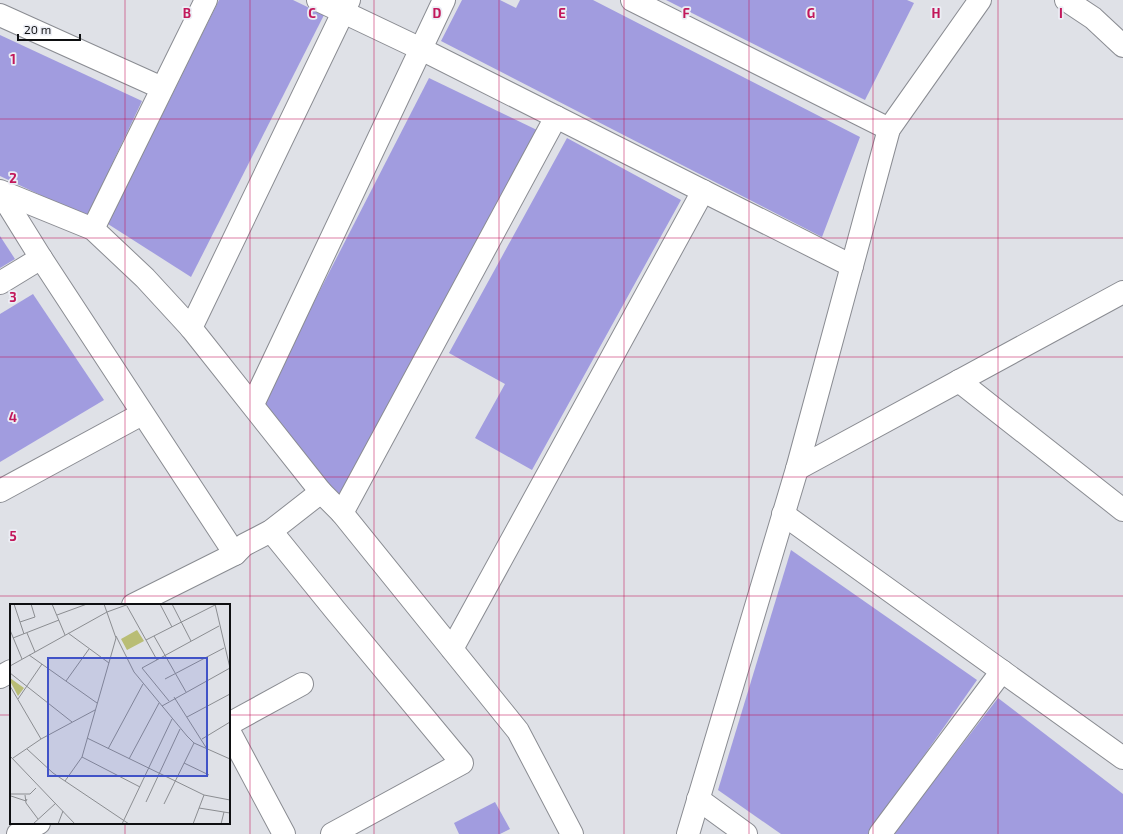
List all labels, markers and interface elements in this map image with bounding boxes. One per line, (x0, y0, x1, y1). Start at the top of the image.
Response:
text: B (183, 5, 191, 21)
text: C (308, 5, 316, 21)
text: D (433, 5, 442, 21)
text: E (558, 5, 566, 21)
text: F (682, 5, 690, 21)
text: G (807, 5, 815, 21)
text: H (932, 5, 941, 21)
text: I (1059, 5, 1063, 21)
scale bar (18, 16, 80, 42)
text: 20 m (24, 22, 51, 36)
text: 1 (10, 51, 16, 67)
text: 2 (9, 170, 17, 186)
text: 3 (9, 289, 17, 305)
text: 4 (9, 409, 17, 425)
text: 5 (9, 528, 17, 544)
inset map (10, 604, 230, 824)

